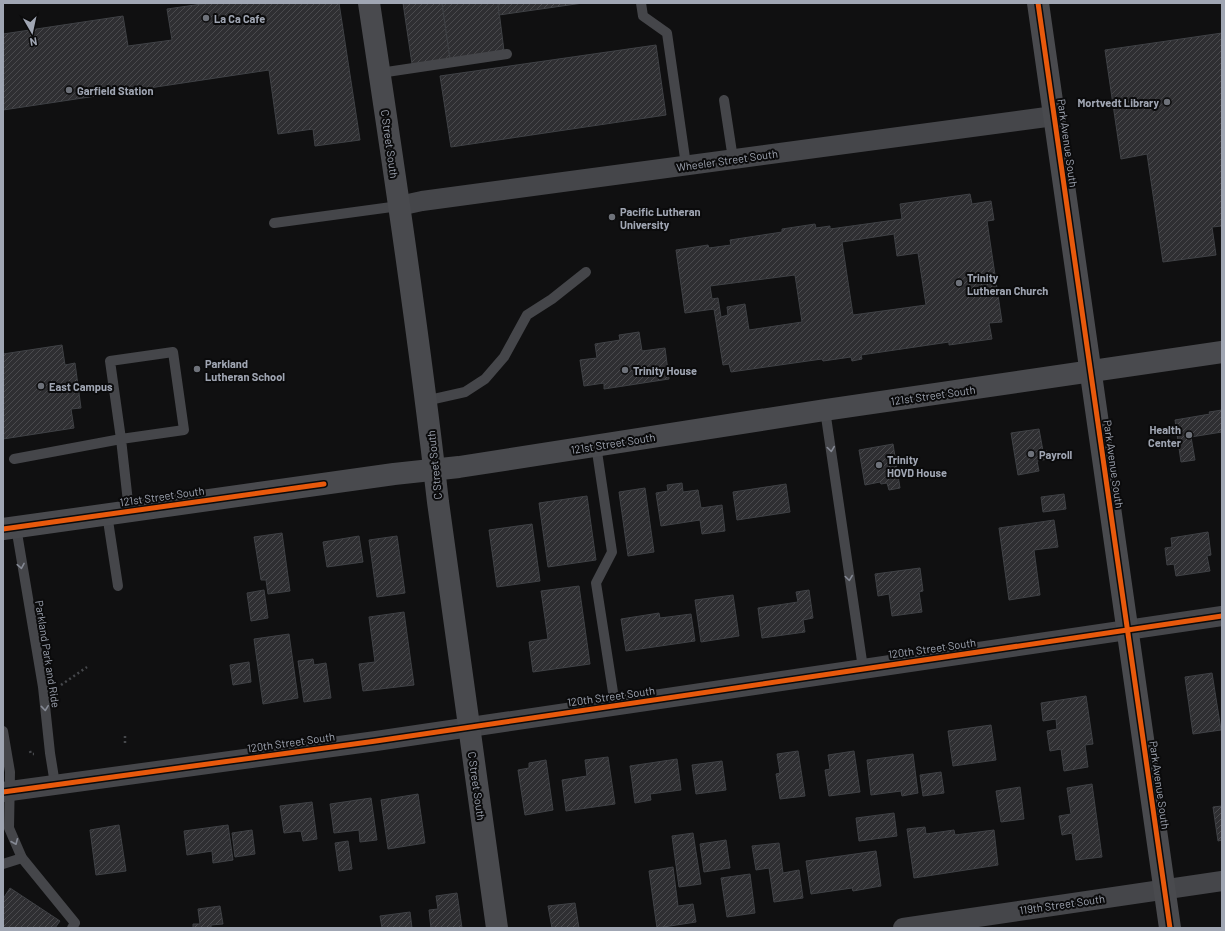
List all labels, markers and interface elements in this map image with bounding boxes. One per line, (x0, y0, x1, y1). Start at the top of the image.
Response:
north arrow (12, 12, 52, 52)
place label: La Ca Cafe (214, 12, 265, 25)
marker: La Ca Cafe (201, 13, 211, 23)
text: N (29, 35, 38, 49)
place label: Garfield Station (77, 84, 153, 97)
marker: Garfield Station (64, 85, 74, 95)
place label: Mortvedt Library (1077, 96, 1159, 109)
marker: Mortvedt Library (1162, 97, 1172, 107)
street label: Park Avenue South (1055, 98, 1081, 188)
street label: C Street South (379, 109, 401, 179)
street label: Wheeler Street South (675, 146, 779, 174)
place label: Pacific Lutheran University (620, 205, 701, 231)
marker: Pacific Lutheran University (607, 212, 617, 222)
place label: Trinity Lutheran Church (967, 271, 1048, 297)
marker: Trinity Lutheran Church (954, 278, 964, 288)
place label: Parkland Lutheran School (205, 357, 285, 383)
marker: Parkland Lutheran School (192, 364, 202, 374)
place label: Trinity House (633, 364, 697, 377)
marker: Trinity House (620, 365, 630, 375)
place label: East Campus (49, 380, 113, 393)
marker: East Campus (36, 381, 46, 391)
street label: 121st Street South (890, 383, 976, 407)
street label: Park Avenue South (1101, 419, 1127, 509)
place label: Health Center (1148, 423, 1182, 449)
street label: C Street South (424, 430, 444, 500)
street label: 121st Street South (570, 430, 656, 456)
marker: Health Center (1184, 430, 1194, 440)
one-way arrow (826, 446, 835, 452)
place label: Payroll (1039, 448, 1073, 461)
marker: Payroll (1026, 449, 1036, 459)
place label: Trinity HOVD House (887, 453, 947, 479)
marker: Trinity HOVD House (874, 460, 884, 470)
street label: 121st Street South (119, 484, 205, 508)
one-way arrow (17, 563, 25, 569)
one-way arrow (844, 574, 853, 581)
street label: Parkland Park and Ride (33, 599, 63, 709)
street label: 120th Street South (887, 635, 977, 661)
street label: 120th Street South (566, 683, 656, 709)
one-way arrow (40, 705, 49, 711)
street label: 120th Street South (246, 729, 336, 755)
street label: Park Avenue South (1147, 740, 1173, 830)
street label: C Street South (466, 751, 488, 821)
one-way arrow (10, 838, 18, 846)
street label: 119th Street South (1018, 892, 1106, 916)

